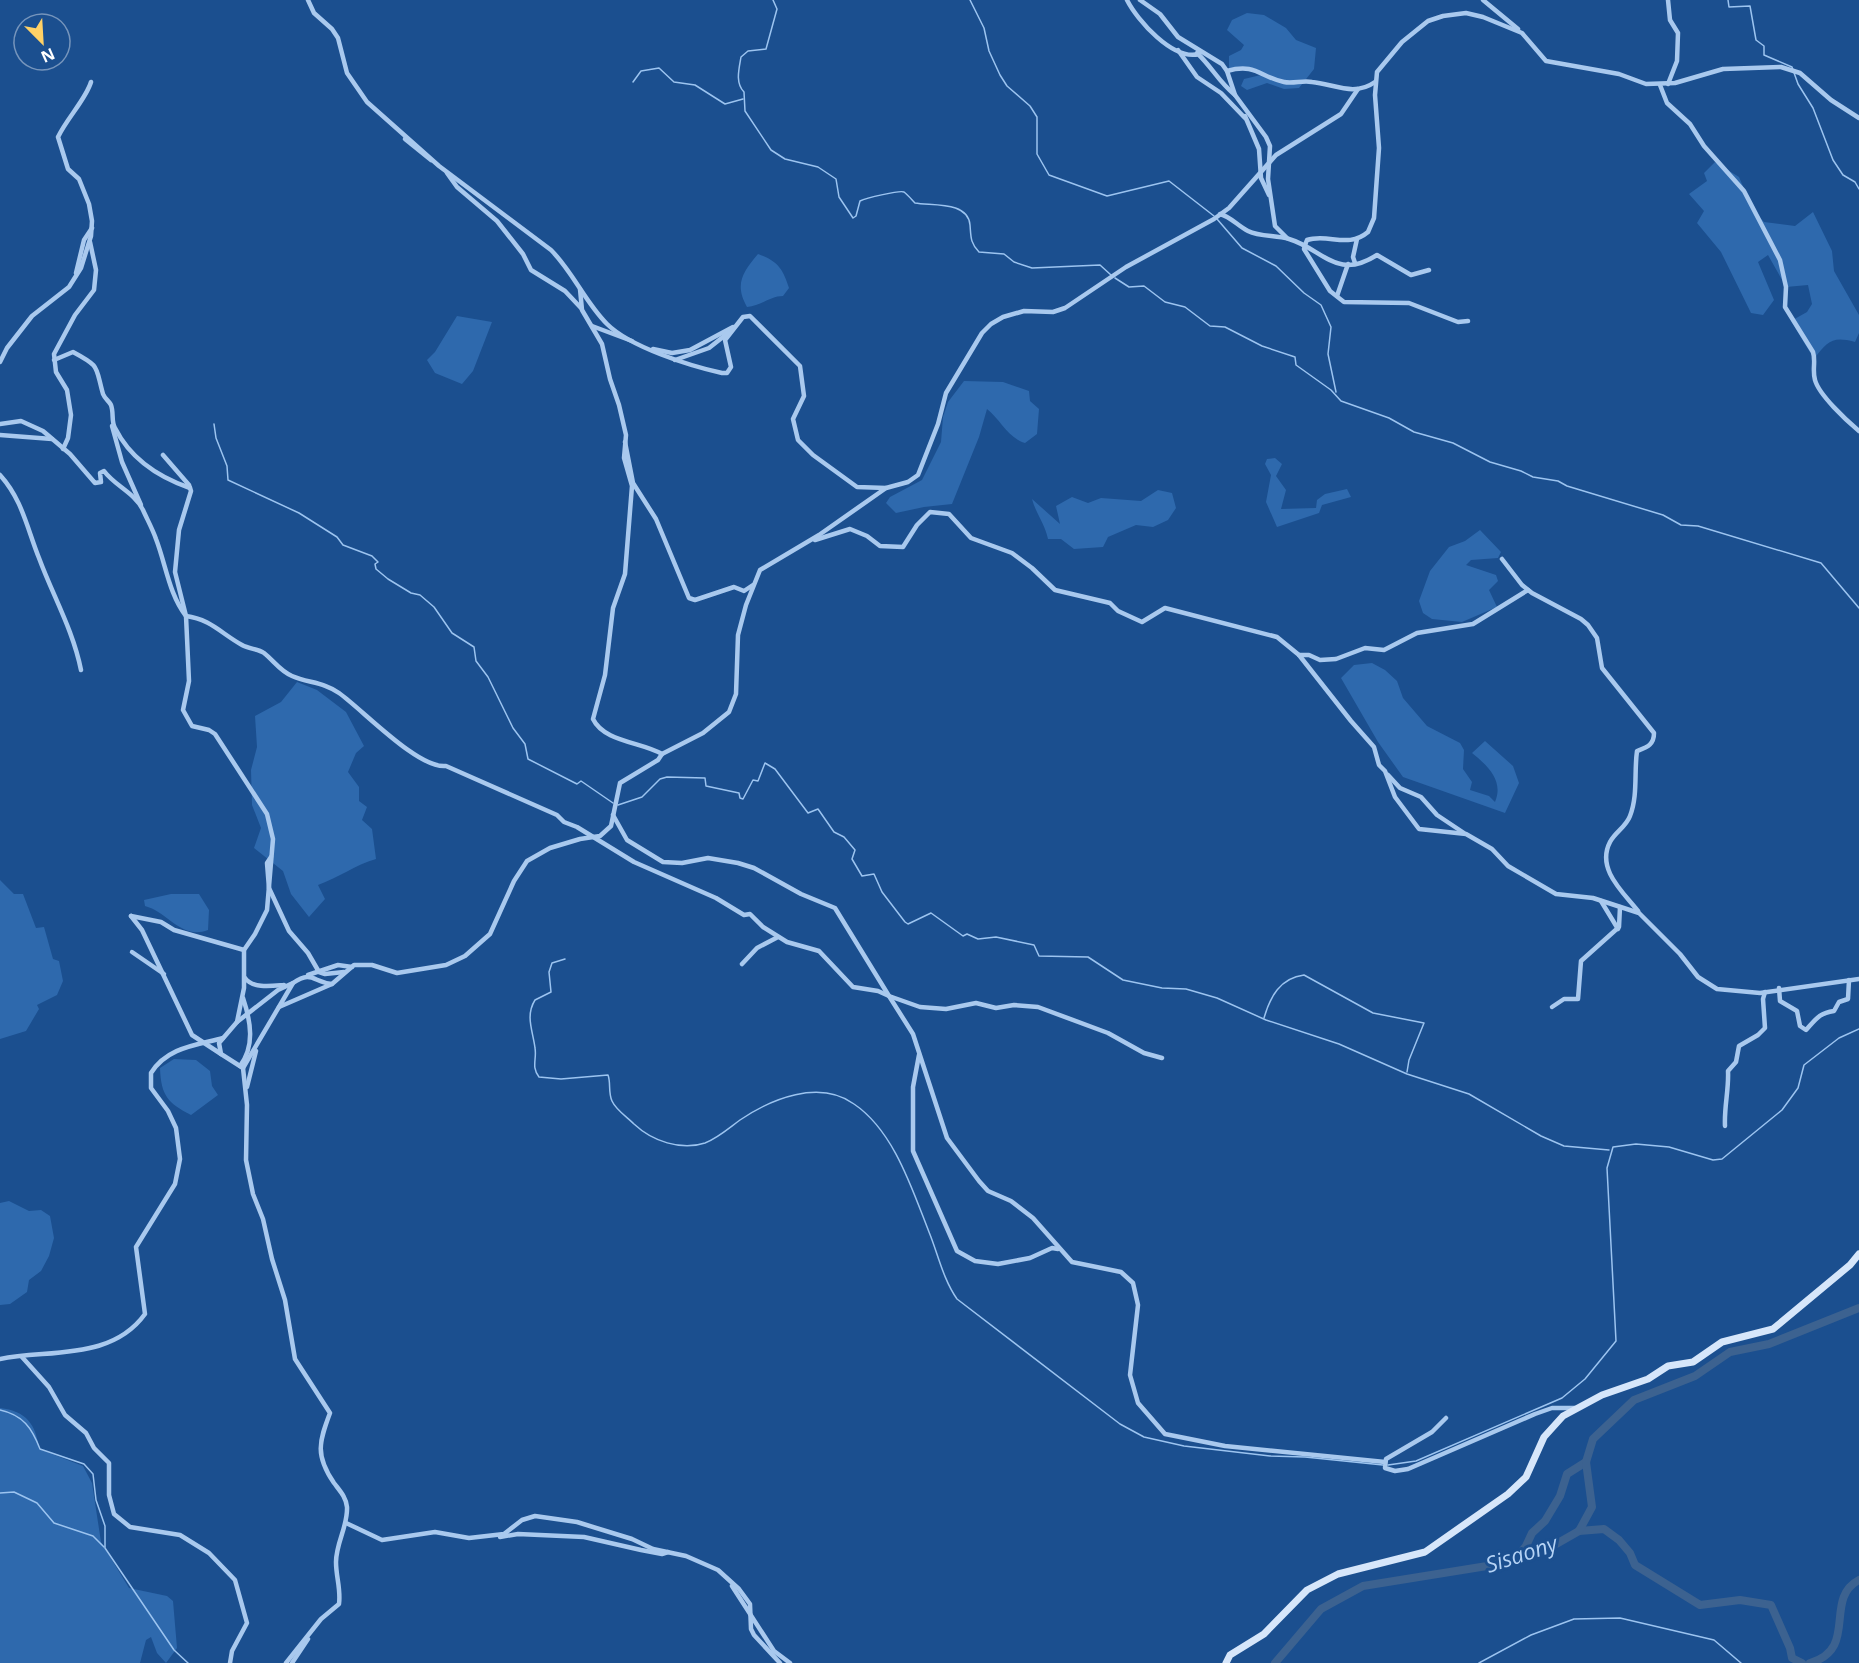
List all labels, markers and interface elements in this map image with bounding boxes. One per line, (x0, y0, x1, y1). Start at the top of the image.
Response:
north arrow (12, 12, 72, 72)
text: N (38, 43, 59, 68)
water label: Sisaony (1481, 1527, 1562, 1579)

